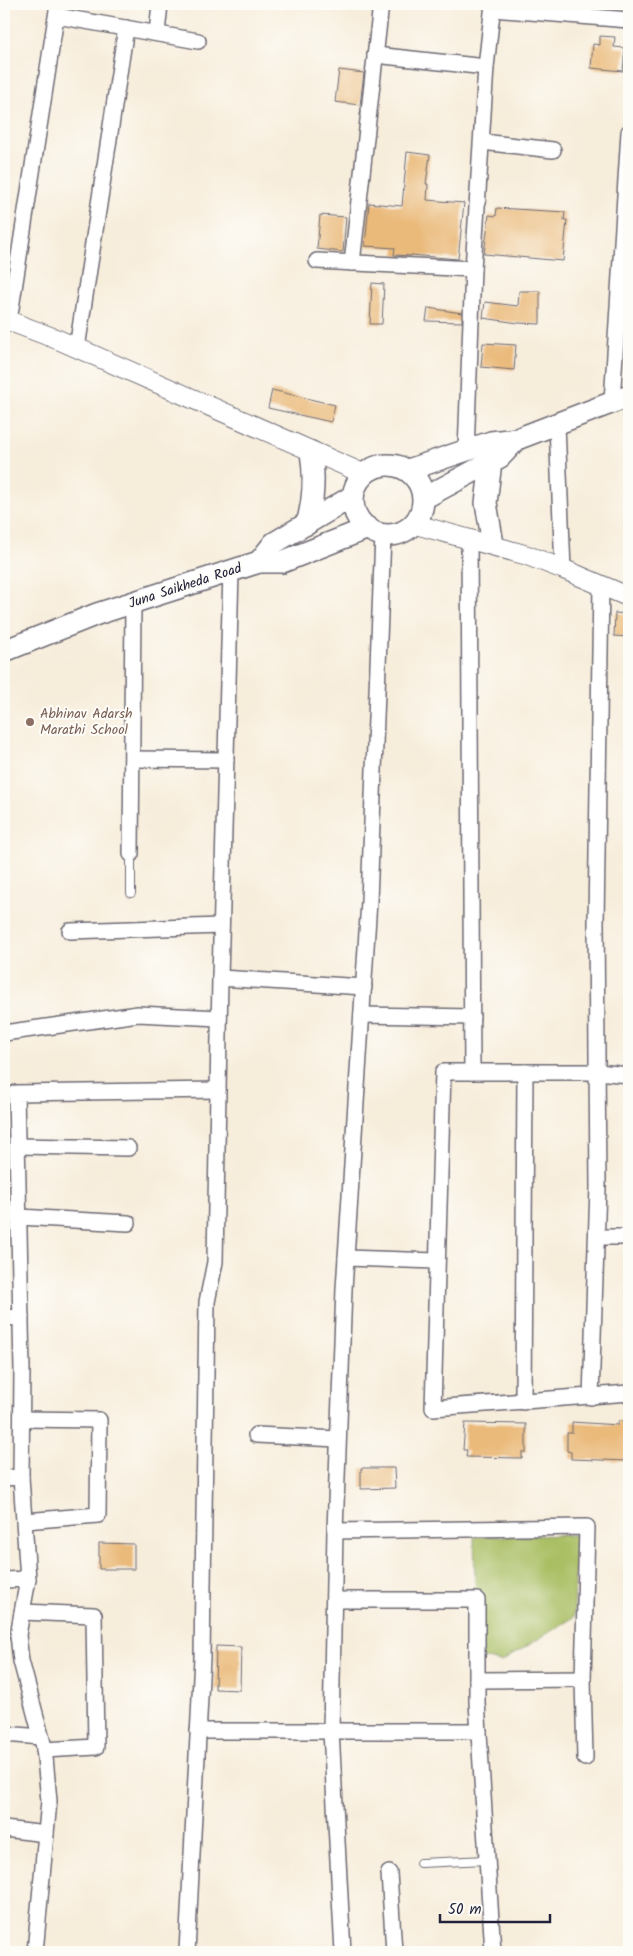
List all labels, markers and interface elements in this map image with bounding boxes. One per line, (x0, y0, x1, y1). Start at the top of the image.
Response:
street label: Juna Saikheda Road (126, 557, 245, 615)
place label: Abhinav Adarsh Marathi School (40, 703, 132, 741)
marker: Abhinav Adarsh Marathi School (24, 716, 36, 728)
scale bar (440, 1891, 550, 1923)
text: 50 m (448, 1898, 482, 1922)

